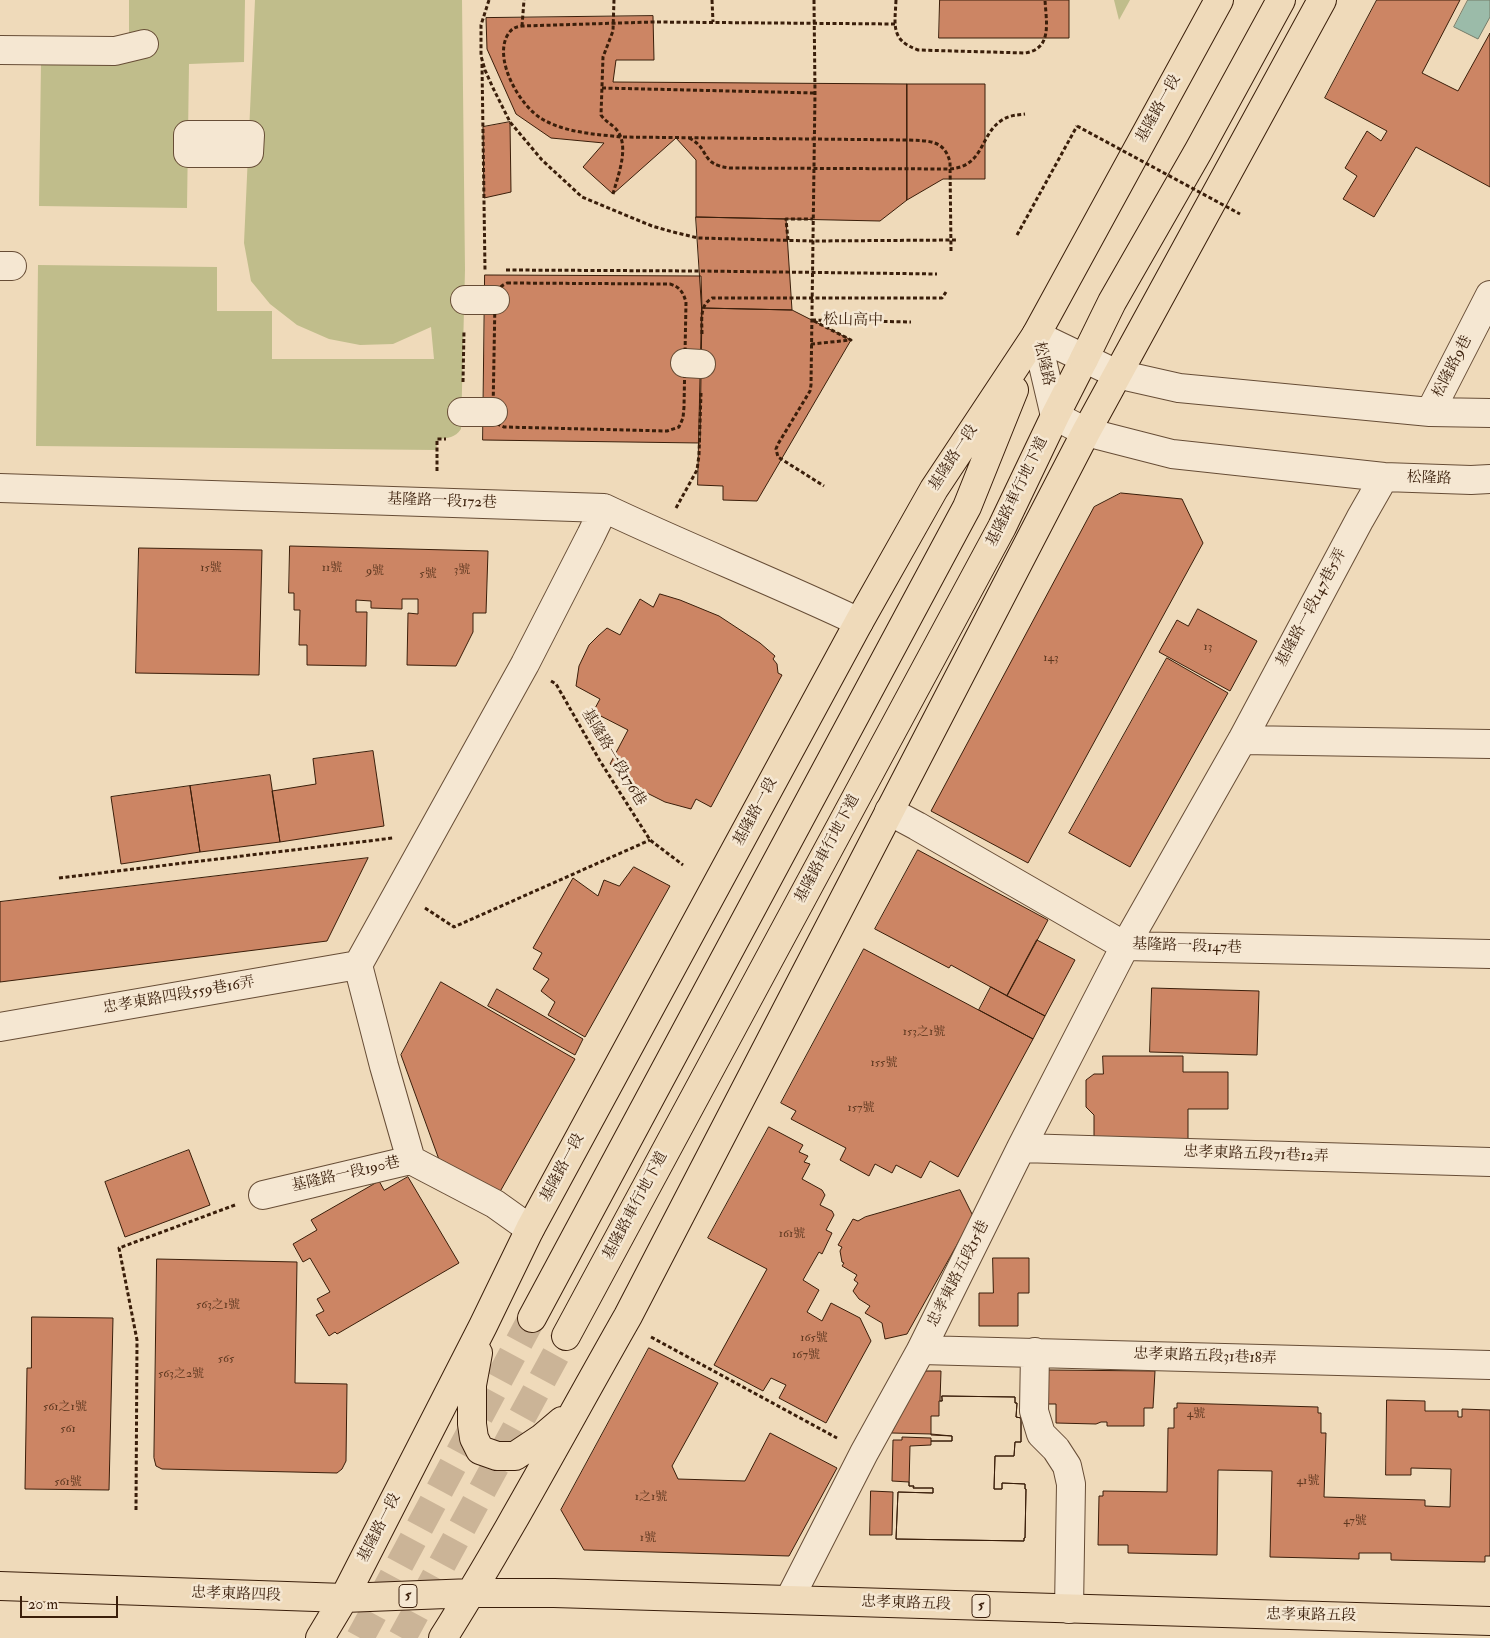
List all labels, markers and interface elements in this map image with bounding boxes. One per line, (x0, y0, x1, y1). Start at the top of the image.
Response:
street label: 基隆路一段 (1133, 72, 1185, 146)
street label: 松山高中 (823, 311, 883, 331)
street label: 松隆路9巷 (1430, 333, 1476, 401)
street label: 松隆路 (1029, 340, 1057, 388)
street label: 基隆路一段 (926, 422, 982, 494)
street label: 基隆路車行地下道 (984, 434, 1052, 550)
street label: 松隆路 (1406, 469, 1452, 489)
street label: 基隆路一段172巷 (387, 491, 497, 513)
street label: 基隆路一段147巷5弄 (1273, 546, 1351, 670)
house number: 15號 (200, 561, 222, 575)
house number: 11號 (322, 561, 342, 575)
house number: 3號 (454, 563, 470, 577)
house number: 9號 (366, 564, 384, 578)
house number: 5號 (419, 567, 437, 581)
house number: 13 (1204, 640, 1212, 654)
house number: 143 (1043, 651, 1059, 665)
street label: 基隆路一段176巷 (577, 706, 649, 810)
street label: 基隆路一段 (730, 775, 782, 849)
street label: 基隆路車行地下道 (792, 792, 864, 906)
street label: 基隆路一段147巷 (1132, 936, 1242, 958)
street label: 忠孝東路四段559巷16弄 (102, 974, 256, 1018)
house number: 153之1號 (903, 1025, 945, 1039)
house number: 155號 (871, 1056, 897, 1070)
house number: 157號 (847, 1101, 875, 1115)
street label: 基隆路一段 (537, 1131, 589, 1205)
street label: 忠孝東路五段71巷12弄 (1183, 1143, 1329, 1167)
street label: 基隆路車行地下道 (600, 1149, 672, 1263)
street label: 基隆路一段190巷 (290, 1154, 402, 1196)
street label: 忠孝東路五段15巷 (924, 1218, 994, 1330)
house number: 161號 (779, 1227, 805, 1241)
house number: 563之1號 (196, 1298, 240, 1312)
house number: 165號 (800, 1331, 828, 1345)
street label: 忠孝東路五段31巷18弄 (1133, 1346, 1277, 1368)
house number: 167號 (792, 1348, 820, 1362)
house number: 565 (218, 1352, 234, 1366)
house number: 563之2號 (158, 1367, 204, 1381)
house number: 561之1號 (43, 1400, 87, 1414)
house number: 4號 (1187, 1407, 1205, 1421)
house number: 561 (60, 1422, 76, 1436)
house number: 41號 (1297, 1474, 1319, 1488)
house number: 561號 (54, 1475, 82, 1489)
house number: 1之1號 (635, 1490, 667, 1504)
street label: 基隆路一段 (355, 1491, 405, 1565)
house number: 47號 (1343, 1514, 1367, 1528)
house number: 1號 (640, 1531, 656, 1545)
street label: 忠孝東路四段 (191, 1584, 281, 1606)
road number: 5 (399, 1584, 417, 1608)
scale bar (22, 1586, 120, 1618)
street label: 忠孝東路五段 (861, 1593, 951, 1615)
road number: 5 (972, 1594, 990, 1618)
text: 20 m (28, 1595, 58, 1614)
street label: 忠孝東路五段 (1266, 1606, 1356, 1626)

